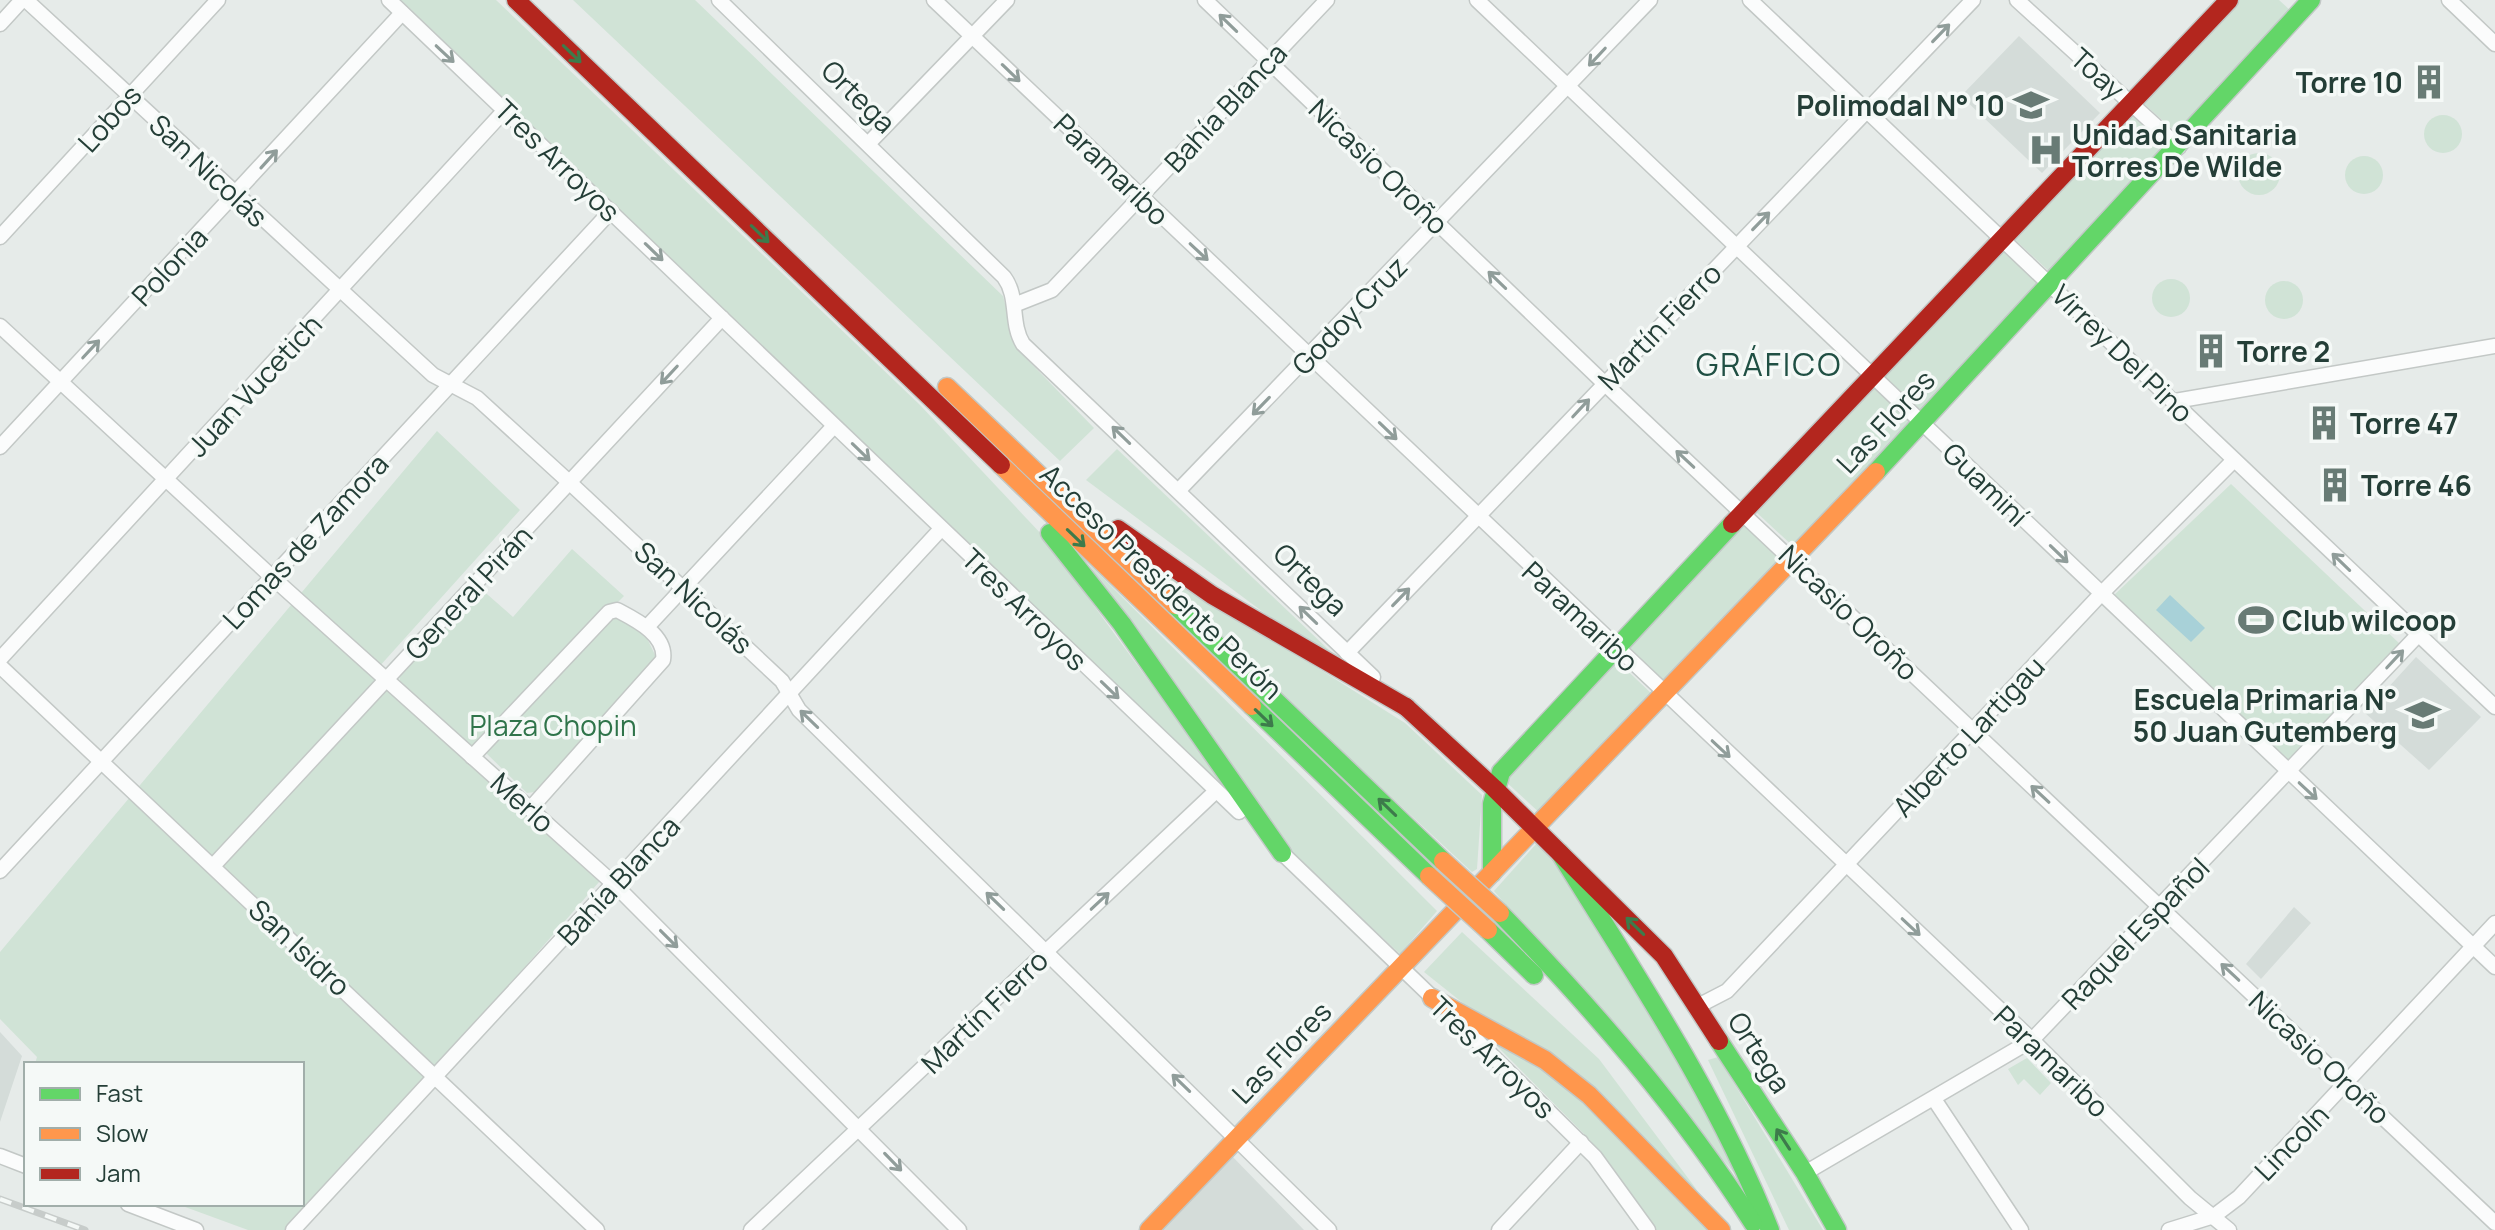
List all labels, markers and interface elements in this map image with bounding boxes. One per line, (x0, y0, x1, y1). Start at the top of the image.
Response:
one-way arrow (1218, 13, 1238, 32)
one-way arrow (1931, 24, 1950, 44)
street label: Bahía Blanca (1155, 34, 1295, 180)
street label: Toay (2063, 39, 2133, 108)
one-way arrow (435, 44, 455, 62)
one-way arrow (562, 44, 581, 63)
one-way arrow (1587, 47, 1606, 67)
street label: Ortega (814, 51, 904, 141)
place label: Torre 10 (2296, 63, 2403, 101)
building icon: Torre 10 (2410, 63, 2448, 101)
one-way arrow (1001, 64, 1021, 83)
street label: Lobos (69, 76, 149, 160)
place label: Polimodal N° 10 (1796, 86, 2005, 124)
school or university icon: Polimodal N° 10 (2012, 86, 2050, 124)
street label: Tres Arroyos (487, 90, 629, 230)
street label: Nicasio Oroño (1301, 90, 1457, 242)
street label: San Nicolás (141, 105, 277, 235)
street label: Paramaribo (1046, 105, 1178, 233)
place label: Unidad Sanitaria Torres De Wilde (2072, 115, 2297, 185)
hospital icon: Unidad Sanitaria Torres De Wilde (2027, 131, 2065, 169)
one-way arrow (259, 149, 278, 169)
one-way arrow (1751, 211, 1770, 231)
street label: Polonia (123, 218, 215, 314)
one-way arrow (750, 224, 769, 243)
one-way arrow (644, 242, 663, 261)
one-way arrow (1189, 243, 1209, 262)
street label: Godoy Cruz (1283, 248, 1415, 382)
street label: Martín Fierro (1589, 254, 1729, 398)
one-way arrow (1487, 270, 1507, 289)
street label: Virrey Del Pino (2044, 276, 2202, 430)
street label: Juan Vucetich (178, 306, 330, 464)
building icon: Torre 2 (2192, 332, 2230, 370)
place label: Torre 2 (2237, 332, 2330, 370)
one-way arrow (81, 340, 100, 359)
district label: GRÁFICO (1696, 342, 1842, 386)
street label: Las Flores (1827, 361, 1943, 481)
one-way arrow (661, 364, 679, 384)
one-way arrow (1252, 396, 1271, 416)
one-way arrow (1571, 399, 1589, 419)
building icon: Torre 47 (2305, 404, 2343, 442)
place label: Torre 47 (2350, 404, 2459, 442)
one-way arrow (1377, 422, 1397, 440)
one-way arrow (1111, 425, 1131, 444)
street label: Guaminí (1935, 434, 2037, 534)
one-way arrow (851, 442, 870, 461)
street label: Lomas de Zamora (214, 445, 396, 637)
one-way arrow (1675, 450, 1695, 469)
street label: Acceso Presidente Perón (1032, 455, 1292, 707)
building icon: Torre 46 (2316, 466, 2354, 504)
place label: Torre 46 (2361, 466, 2472, 504)
street label: General Pirán (396, 517, 540, 667)
one-way arrow (1066, 528, 1086, 547)
street label: San Nicolás (626, 532, 762, 662)
street label: Ortega (1266, 534, 1356, 624)
street label: Nicasio Oroño (1771, 536, 1927, 688)
street label: Tres Arroyos (954, 539, 1096, 679)
one-way arrow (2049, 544, 2069, 563)
street label: Paramaribo (1515, 552, 1647, 680)
one-way arrow (2331, 552, 2351, 571)
one-way arrow (1392, 587, 1411, 607)
sports icon: Club wilcoop (2237, 601, 2275, 639)
place label: Club wilcoop (2282, 601, 2457, 639)
one-way arrow (1299, 606, 1318, 625)
street label: Alberto Lartigau (1884, 647, 2052, 825)
one-way arrow (2386, 649, 2405, 669)
one-way arrow (1100, 680, 1119, 699)
place label: Escuela Primaria N° 50 Juan Gutemberg (2133, 680, 2397, 750)
school or university icon: Escuela Primaria N° 50 Juan Gutemberg (2404, 696, 2442, 734)
park label: Plaza Chopin (469, 706, 637, 744)
one-way arrow (1254, 708, 1274, 727)
one-way arrow (800, 710, 819, 729)
one-way arrow (1711, 739, 1731, 757)
street label: Merlo (483, 763, 563, 841)
one-way arrow (2298, 781, 2318, 800)
one-way arrow (2030, 784, 2050, 803)
one-way arrow (1377, 798, 1397, 817)
street label: Bahía Blanca (548, 807, 688, 953)
street label: Raquel Español (2053, 849, 2217, 1017)
street label: San Isidro (241, 890, 359, 1004)
one-way arrow (986, 892, 1005, 911)
one-way arrow (1089, 892, 1109, 910)
one-way arrow (1626, 917, 1645, 936)
one-way arrow (1901, 917, 1921, 936)
one-way arrow (659, 929, 678, 948)
street label: Martín Fierro (912, 941, 1056, 1081)
one-way arrow (2220, 963, 2240, 982)
street label: Nicasio Oroño (2241, 982, 2399, 1132)
street label: Tres Arroyos (1422, 987, 1564, 1127)
street label: Las Flores (1223, 993, 1339, 1111)
street label: Paramaribo (1986, 997, 2118, 1125)
street label: Ortega (1720, 1004, 1800, 1100)
legend (24, 1062, 304, 1206)
one-way arrow (1172, 1074, 1191, 1093)
text: Fast (96, 1076, 143, 1109)
street label: Lincoln (2245, 1096, 2337, 1188)
text: Slow (96, 1116, 149, 1149)
one-way arrow (1774, 1128, 1790, 1151)
one-way arrow (883, 1152, 902, 1171)
text: Jam (96, 1156, 141, 1189)

